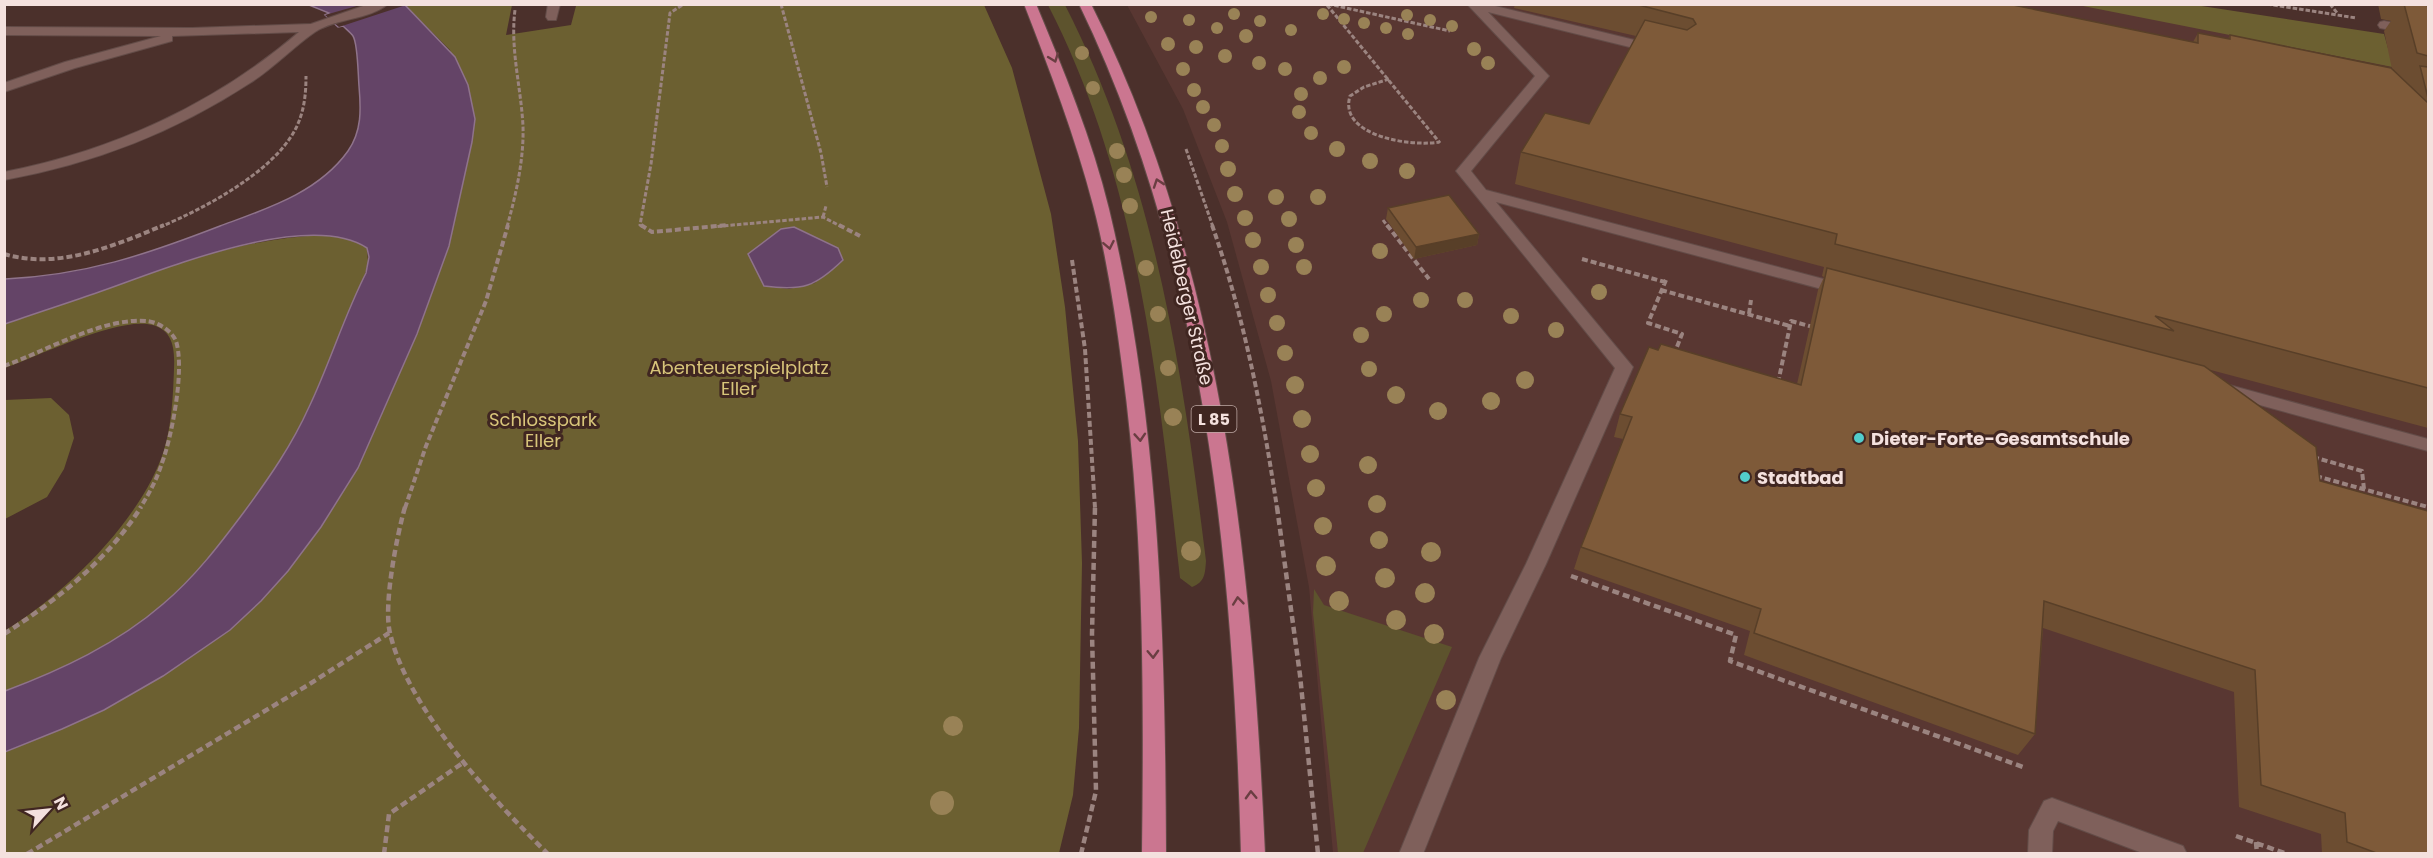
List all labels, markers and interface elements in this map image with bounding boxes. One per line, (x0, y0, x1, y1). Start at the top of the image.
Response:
one-way arrow (1047, 52, 1059, 63)
one-way arrow (1153, 178, 1166, 189)
street label: Heidelberger Straße (1155, 206, 1219, 388)
one-way arrow (1102, 239, 1115, 249)
park label: Abenteuerspielplatz Eller (649, 355, 829, 401)
road number: L 85 (1192, 406, 1236, 432)
park label: Schlosspark Eller (489, 407, 598, 453)
place label: Dieter-Forte-Gesamtschule (1871, 426, 2130, 451)
marker: Dieter-Forte-Gesamtschule (1852, 431, 1866, 445)
one-way arrow (1134, 432, 1147, 441)
place label: Stadtbad (1757, 465, 1844, 490)
marker: Stadtbad (1738, 470, 1752, 484)
one-way arrow (1232, 596, 1245, 605)
one-way arrow (1146, 650, 1159, 659)
north arrow (18, 780, 78, 840)
one-way arrow (1245, 791, 1258, 800)
text: N (48, 793, 74, 814)

